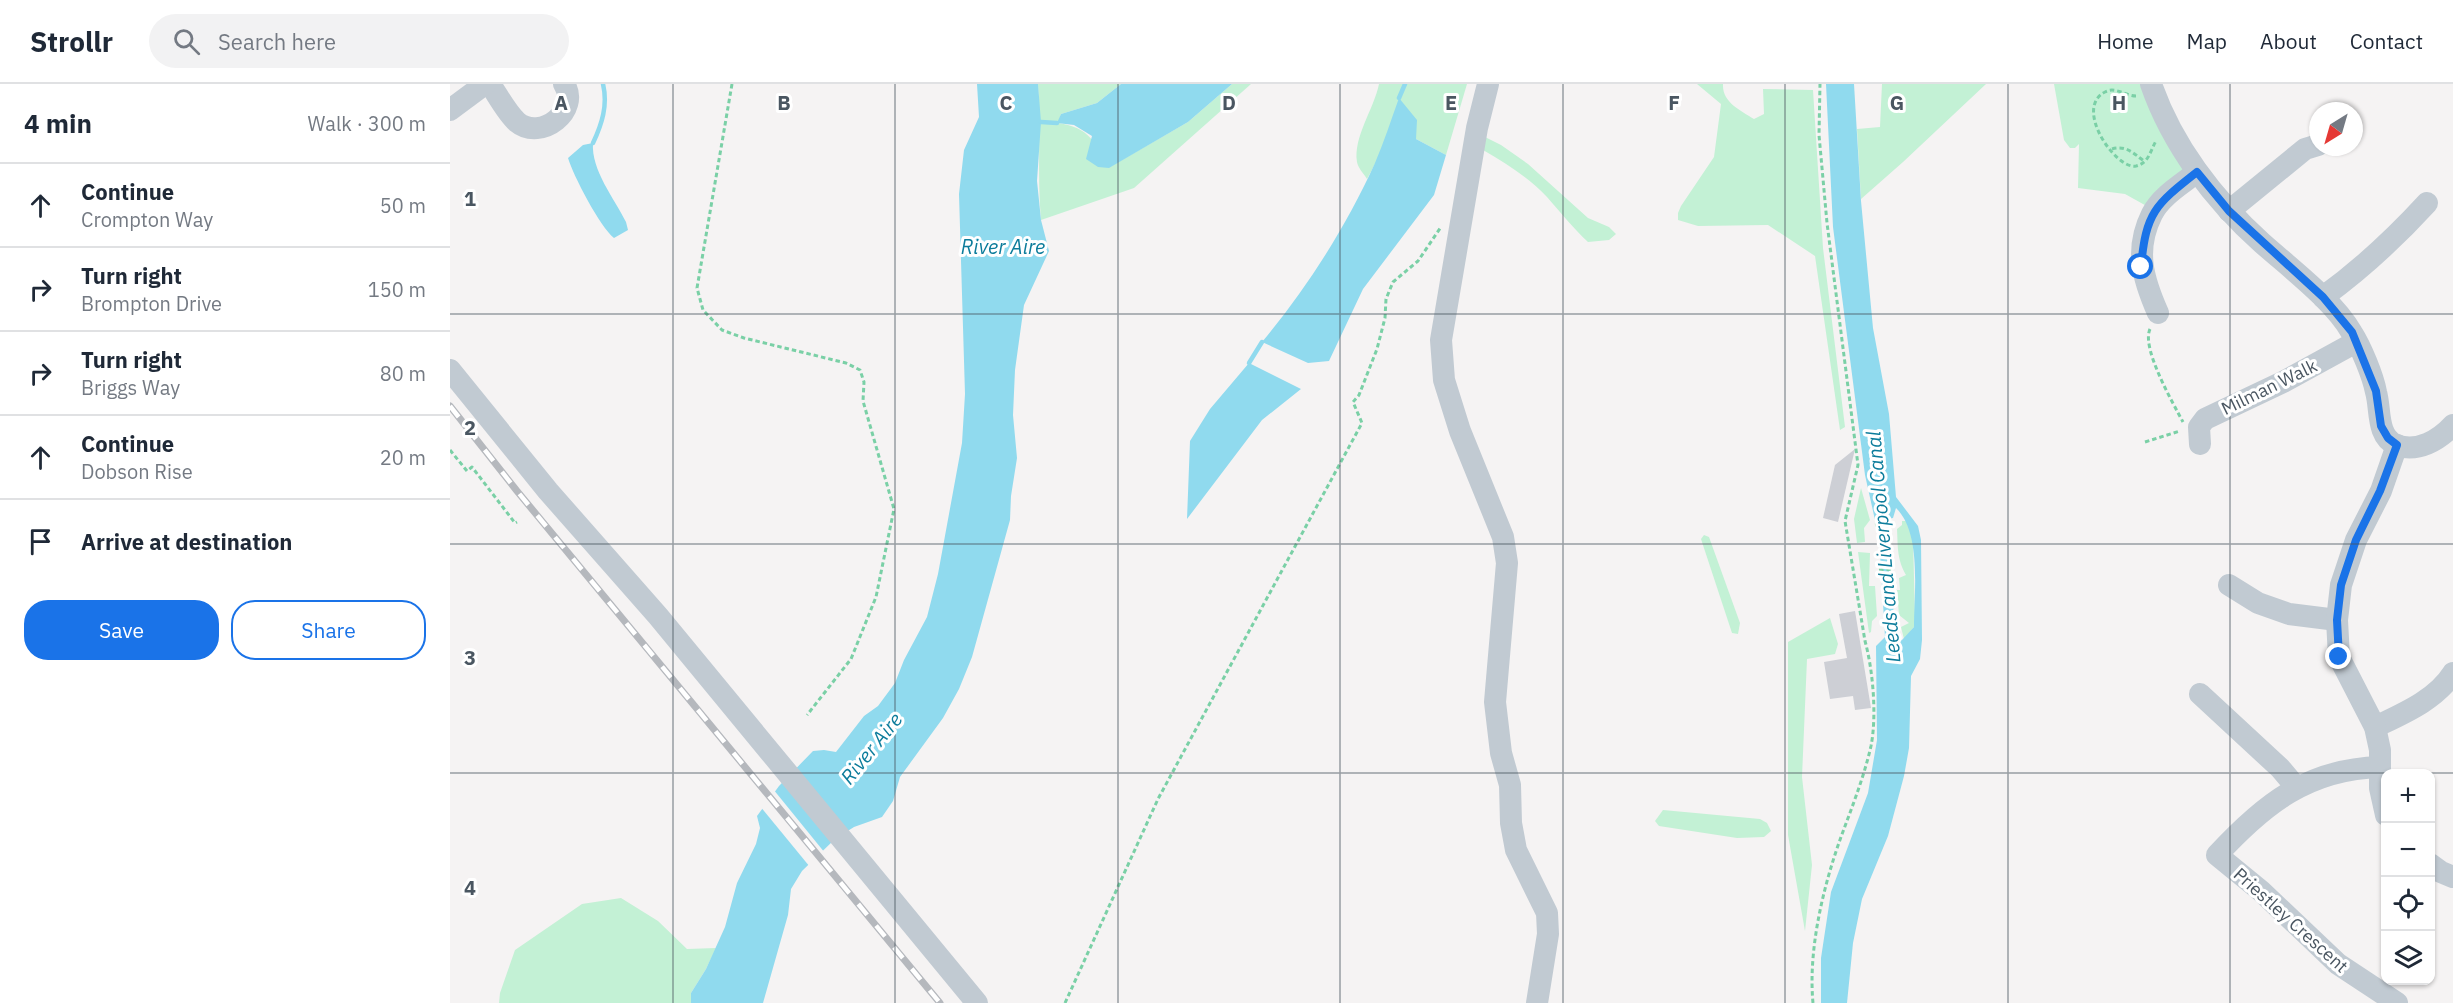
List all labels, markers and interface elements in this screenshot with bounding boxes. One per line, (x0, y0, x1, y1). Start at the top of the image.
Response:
search box (149, 14, 569, 68)
text: Strollr (30, 23, 113, 60)
icon: search (170, 25, 203, 58)
text: Search here (218, 27, 336, 56)
text: Home (2097, 27, 2154, 55)
text: Map (2187, 27, 2227, 55)
text: About (2260, 27, 2317, 55)
text: Contact (2350, 27, 2423, 55)
text: A (554, 89, 568, 116)
text: B (777, 89, 791, 116)
text: C (999, 89, 1013, 116)
text: D (1222, 89, 1236, 116)
text: E (1445, 89, 1457, 116)
text: F (1668, 89, 1680, 116)
text: G (1890, 89, 1904, 116)
text: H (2112, 89, 2126, 116)
north arrow (2309, 102, 2363, 156)
text: 4 min (24, 106, 92, 140)
text: Walk · 300 m (308, 110, 426, 137)
text: Continue (81, 177, 174, 206)
text: 1 (464, 185, 476, 212)
icon: ahead (24, 189, 57, 222)
text: 50 m (380, 192, 426, 219)
text: Crompton Way (81, 206, 213, 233)
water label: River Aire (961, 233, 1045, 260)
route start (2127, 253, 2153, 279)
text: Turn right (81, 261, 182, 290)
icon: right (24, 273, 57, 306)
text: 150 m (368, 276, 426, 303)
text: Brompton Drive (81, 290, 222, 317)
text: Turn right (81, 345, 182, 374)
street label: Milman Walk (2217, 354, 2321, 420)
icon: right (24, 357, 57, 390)
text: 80 m (380, 360, 426, 387)
text: Briggs Way (81, 374, 180, 401)
text: 2 (464, 414, 476, 441)
text: Continue (81, 429, 174, 458)
water label: Leeds and Liverpool Canal (1859, 429, 1907, 664)
icon: ahead (24, 441, 57, 474)
text: 20 m (380, 444, 426, 471)
text: Dobson Rise (81, 458, 193, 485)
icon: arrive (24, 525, 57, 558)
text: Arrive at destination (81, 527, 292, 556)
button: Save (24, 600, 219, 660)
button: Share (231, 600, 426, 660)
route end (2325, 643, 2351, 669)
text: 3 (464, 644, 476, 671)
water label: River Aire (834, 707, 908, 789)
map controls (2381, 769, 2435, 985)
button: + (2381, 769, 2435, 823)
button: − (2381, 823, 2435, 877)
street label: Priestley Crescent (2229, 863, 2353, 977)
text: 4 (464, 874, 476, 901)
button: locate (2381, 877, 2435, 931)
button: layers (2381, 931, 2435, 985)

